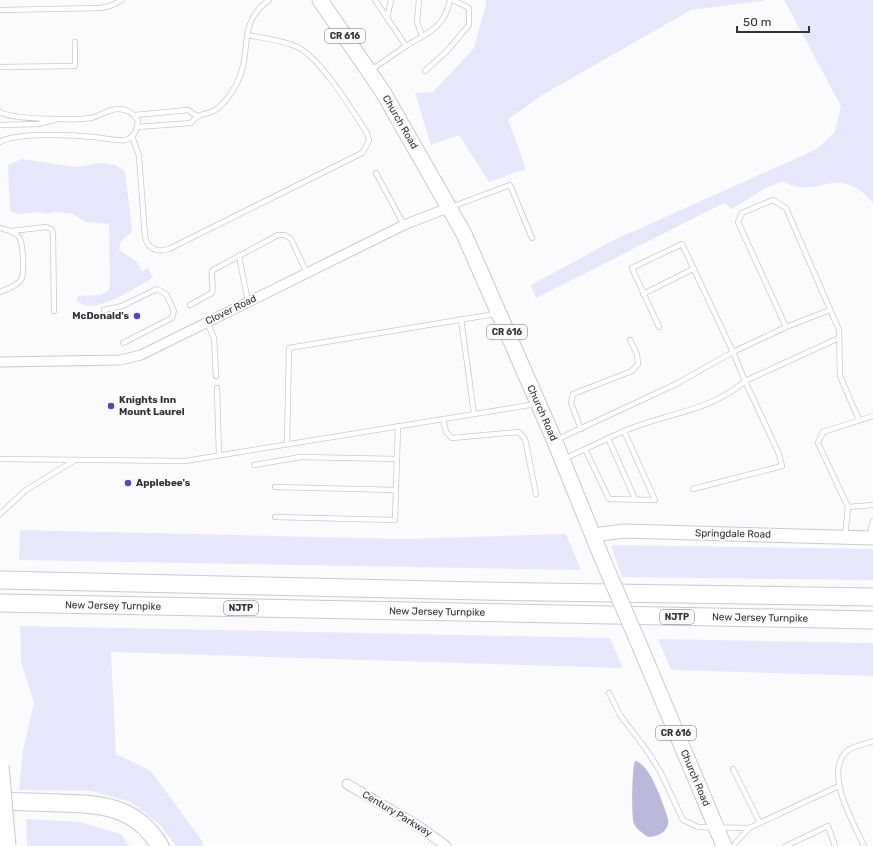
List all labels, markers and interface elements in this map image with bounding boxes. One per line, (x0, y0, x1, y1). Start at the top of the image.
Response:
scale bar (737, 8, 809, 34)
text: 50 m (743, 15, 771, 29)
road number: CR 616 (325, 29, 365, 43)
street label: Church Road (380, 93, 420, 151)
street label: Clover Road (204, 292, 259, 328)
place label: McDonald's (72, 310, 129, 322)
marker: McDonald's (132, 311, 142, 321)
road number: CR 616 (487, 325, 527, 339)
street label: Church Road (524, 383, 560, 443)
place label: Knights Inn Mount Laurel (119, 394, 185, 418)
marker: Knights Inn Mount Laurel (106, 401, 116, 411)
place label: Applebee's (136, 477, 191, 489)
marker: Applebee's (123, 478, 133, 488)
street label: Springdale Road (695, 527, 771, 541)
street label: New Jersey Turnpike (65, 599, 162, 613)
road number: NJTP (224, 601, 258, 615)
street label: New Jersey Turnpike (389, 605, 486, 619)
road number: NJTP (660, 610, 694, 624)
street label: New Jersey Turnpike (712, 611, 809, 625)
road number: CR 616 (656, 726, 696, 740)
street label: Church Road (678, 748, 712, 808)
street label: Century Parkway (360, 788, 434, 840)

